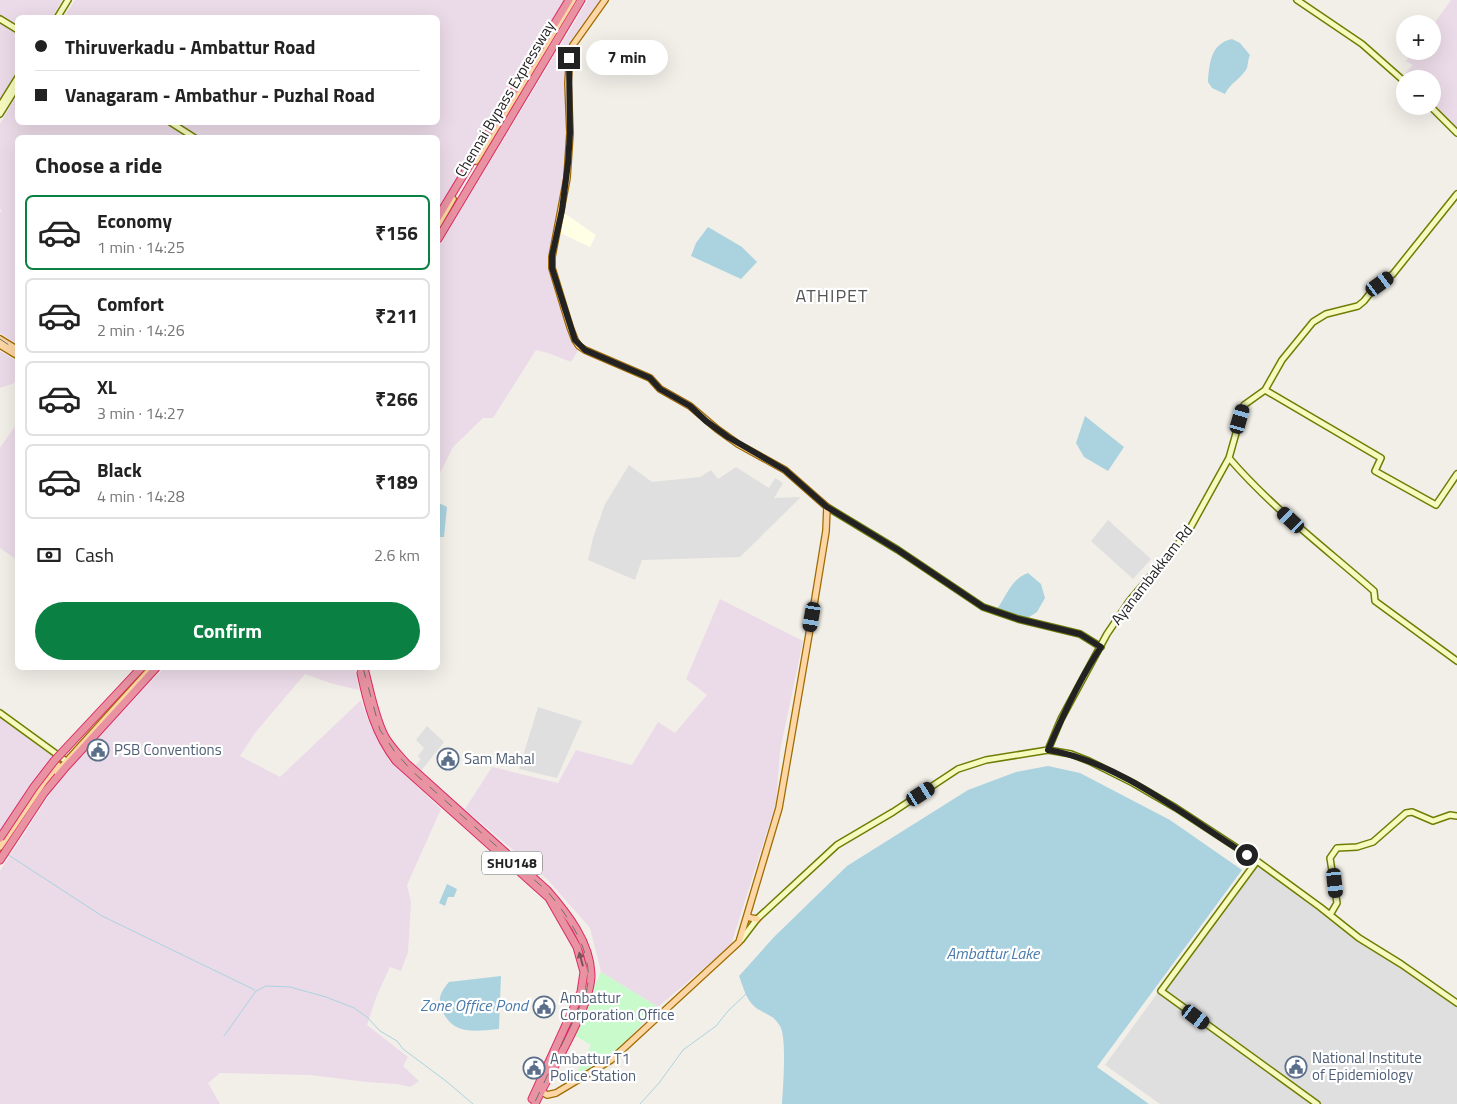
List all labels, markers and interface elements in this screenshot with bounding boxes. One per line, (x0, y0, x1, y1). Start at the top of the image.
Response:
map controls (1396, 15, 1441, 115)
button: + (1396, 15, 1441, 60)
street label: Chennai Bypass Expressway (449, 16, 560, 181)
text: Thiruverkadu - Ambattur Road (65, 32, 316, 61)
callout: 7 min (586, 40, 669, 76)
text: 7 min (608, 45, 646, 69)
route end (558, 47, 580, 69)
button: − (1396, 70, 1441, 115)
text: Vanagaram - Ambathur - Puzhal Road (65, 80, 375, 109)
text: Choose a ride (35, 148, 162, 182)
text: Economy (97, 206, 172, 235)
icon: car (37, 210, 82, 255)
text: ₹156 (375, 218, 418, 247)
text: 1 min · 14:25 (97, 235, 185, 259)
car (1363, 269, 1396, 299)
district label: ATHIPET (795, 282, 869, 309)
text: Comfort (97, 289, 164, 318)
icon: car (37, 293, 82, 338)
text: ₹211 (375, 301, 418, 330)
text: 2 min · 14:26 (97, 318, 185, 342)
text: XL (97, 372, 117, 401)
icon: car (37, 376, 82, 421)
text: ₹266 (375, 384, 418, 413)
text: 3 min · 14:27 (97, 401, 185, 425)
car (1228, 403, 1251, 435)
text: Black (97, 455, 142, 484)
icon: car (37, 459, 82, 504)
text: ₹189 (375, 467, 418, 496)
text: 4 min · 14:28 (97, 484, 185, 508)
car (1274, 504, 1307, 536)
street label: Ayanambakkam Rd (1105, 520, 1198, 630)
text: Cash (75, 540, 114, 569)
icon: cash (35, 541, 63, 569)
text: 2.6 km (374, 543, 420, 567)
car (802, 601, 821, 633)
button: Confirm (35, 602, 420, 660)
public building icon: PSB Conventions (86, 738, 110, 762)
place label: PSB Conventions (114, 738, 222, 761)
public building icon: Sam Mahal (436, 747, 460, 771)
place label: Sam Mahal (464, 747, 535, 770)
car (904, 780, 937, 808)
route start (1236, 844, 1258, 866)
road number: SHU148 (482, 851, 542, 874)
car (1325, 867, 1344, 899)
water label: Ambattur Lake (946, 941, 1041, 965)
one-way arrow (576, 952, 584, 967)
place label: Ambattur Corporation Office (560, 986, 675, 1026)
water label: Zone Office Pond (420, 993, 530, 1017)
public building icon: Ambattur Corporation Office (532, 995, 556, 1019)
car (1179, 1002, 1212, 1032)
place label: National Institute of Epidemiology (1312, 1046, 1422, 1086)
place label: Ambattur T1 Police Station (550, 1047, 636, 1087)
public building icon: National Institute of Epidemiology (1284, 1055, 1308, 1079)
public building icon: Ambattur T1 Police Station (522, 1056, 546, 1080)

